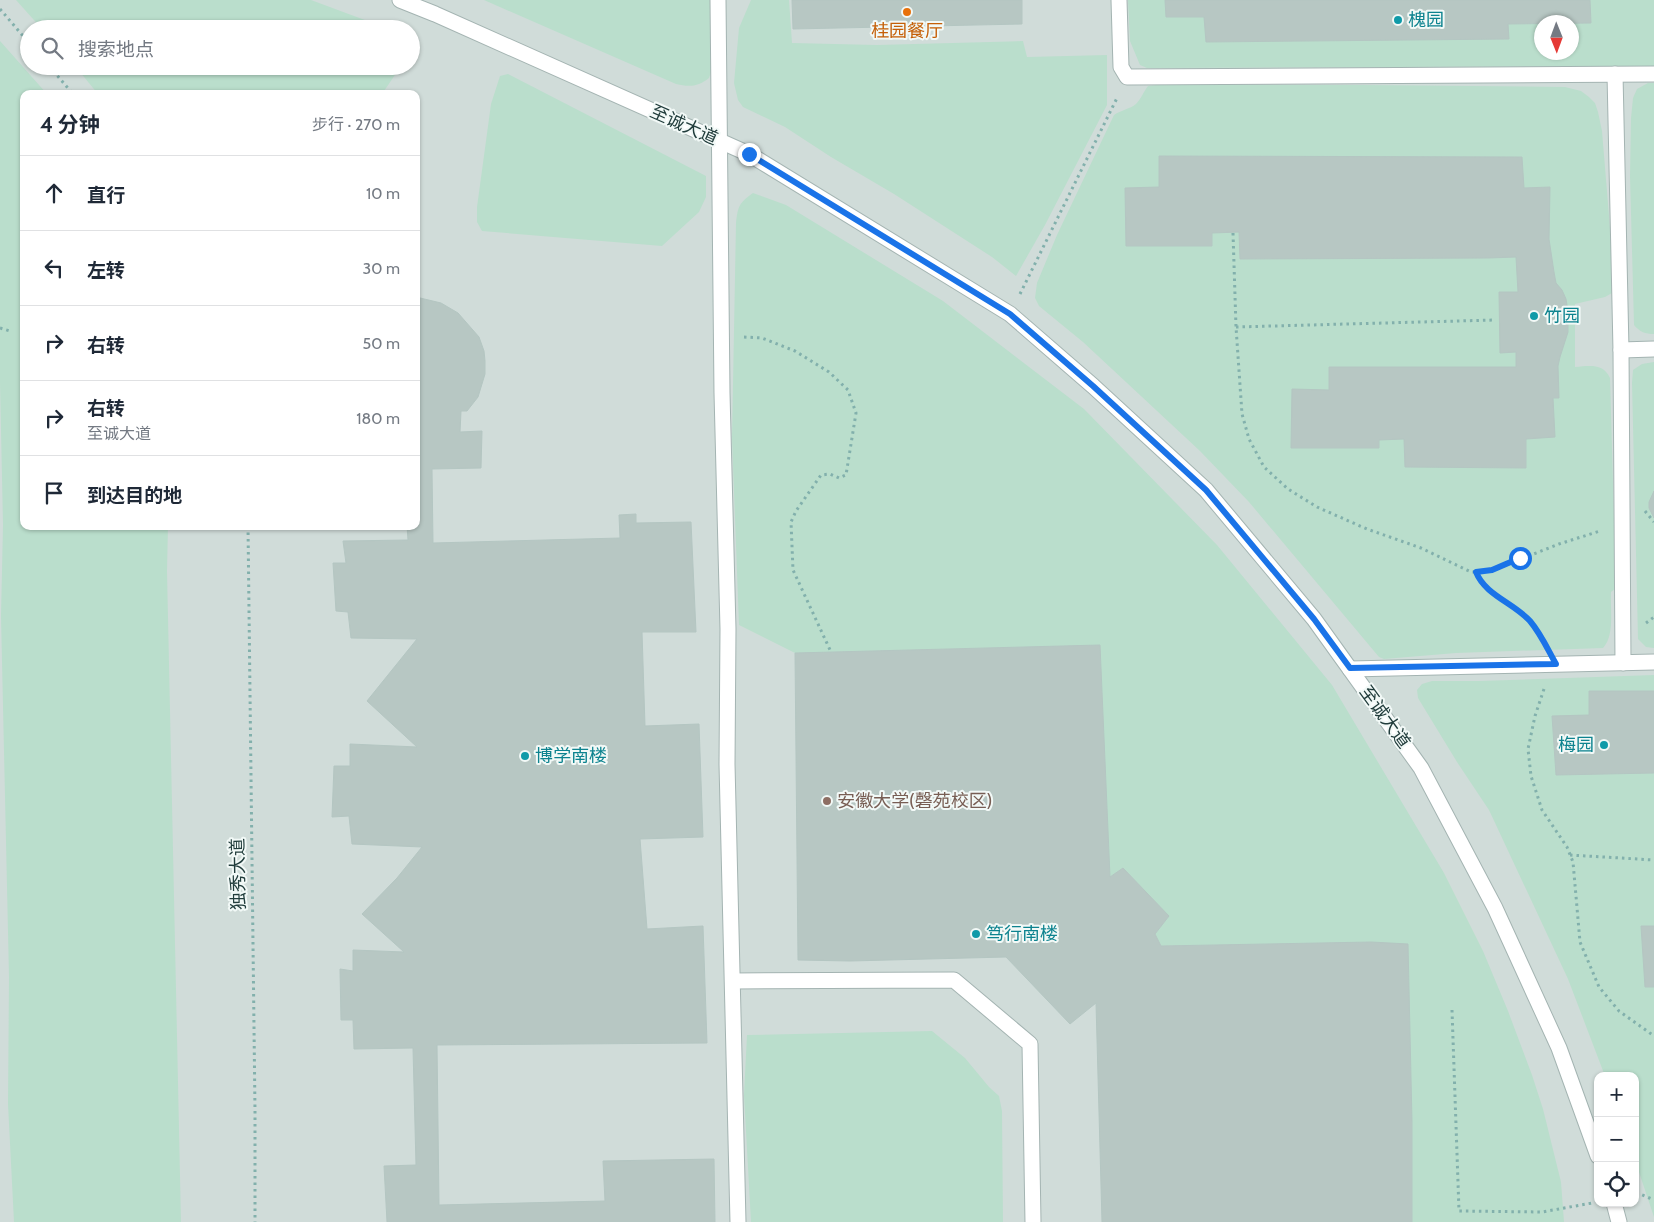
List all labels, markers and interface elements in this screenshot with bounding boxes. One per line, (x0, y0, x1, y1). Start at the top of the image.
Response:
marker: 桂园餐厅 (901, 6, 913, 18)
place label: 槐园 (1408, 9, 1444, 31)
marker: 槐园 (1392, 14, 1404, 26)
north arrow (1534, 15, 1579, 60)
search box (20, 20, 420, 75)
place label: 桂园餐厅 (871, 20, 943, 42)
icon: search (38, 34, 66, 62)
text: 搜索地点 (78, 38, 154, 61)
street label: 至诚大道 (647, 100, 721, 150)
text: 4 分钟 (40, 112, 100, 137)
text: 步行 · 270 m (312, 115, 400, 134)
route end (738, 143, 761, 166)
icon: ahead (40, 179, 68, 207)
text: 直行 (87, 184, 125, 207)
text: 10 m (366, 184, 400, 203)
icon: left (40, 254, 68, 282)
text: 左转 (87, 259, 125, 282)
text: 30 m (363, 259, 400, 278)
place label: 竹园 (1544, 305, 1580, 327)
marker: 竹园 (1528, 310, 1540, 322)
icon: right (40, 329, 68, 357)
text: 右转 (87, 334, 125, 357)
text: 50 m (363, 334, 400, 353)
text: 右转 (87, 397, 125, 420)
icon: right (40, 404, 68, 432)
text: 180 m (356, 409, 400, 428)
text: 至诚大道 (87, 424, 151, 443)
icon: arrive (40, 479, 68, 507)
text: 到达目的地 (87, 484, 182, 507)
route start (1509, 547, 1532, 570)
street label: 至诚大道 (1355, 681, 1415, 753)
place label: 梅园 (1558, 734, 1594, 756)
marker: 梅园 (1598, 739, 1610, 751)
place label: 博学南楼 (535, 745, 607, 767)
marker: 博学南楼 (519, 750, 531, 762)
place label: 安徽大学(磬苑校区) (837, 790, 992, 812)
marker: 安徽大学(磬苑校区) (821, 795, 833, 807)
street label: 独秀大道 (226, 838, 250, 910)
place label: 笃行南楼 (986, 923, 1058, 945)
marker: 笃行南楼 (970, 928, 982, 940)
map controls (1594, 1072, 1639, 1207)
button: + (1594, 1072, 1639, 1117)
button: − (1594, 1117, 1639, 1162)
button: locate (1594, 1162, 1639, 1207)

